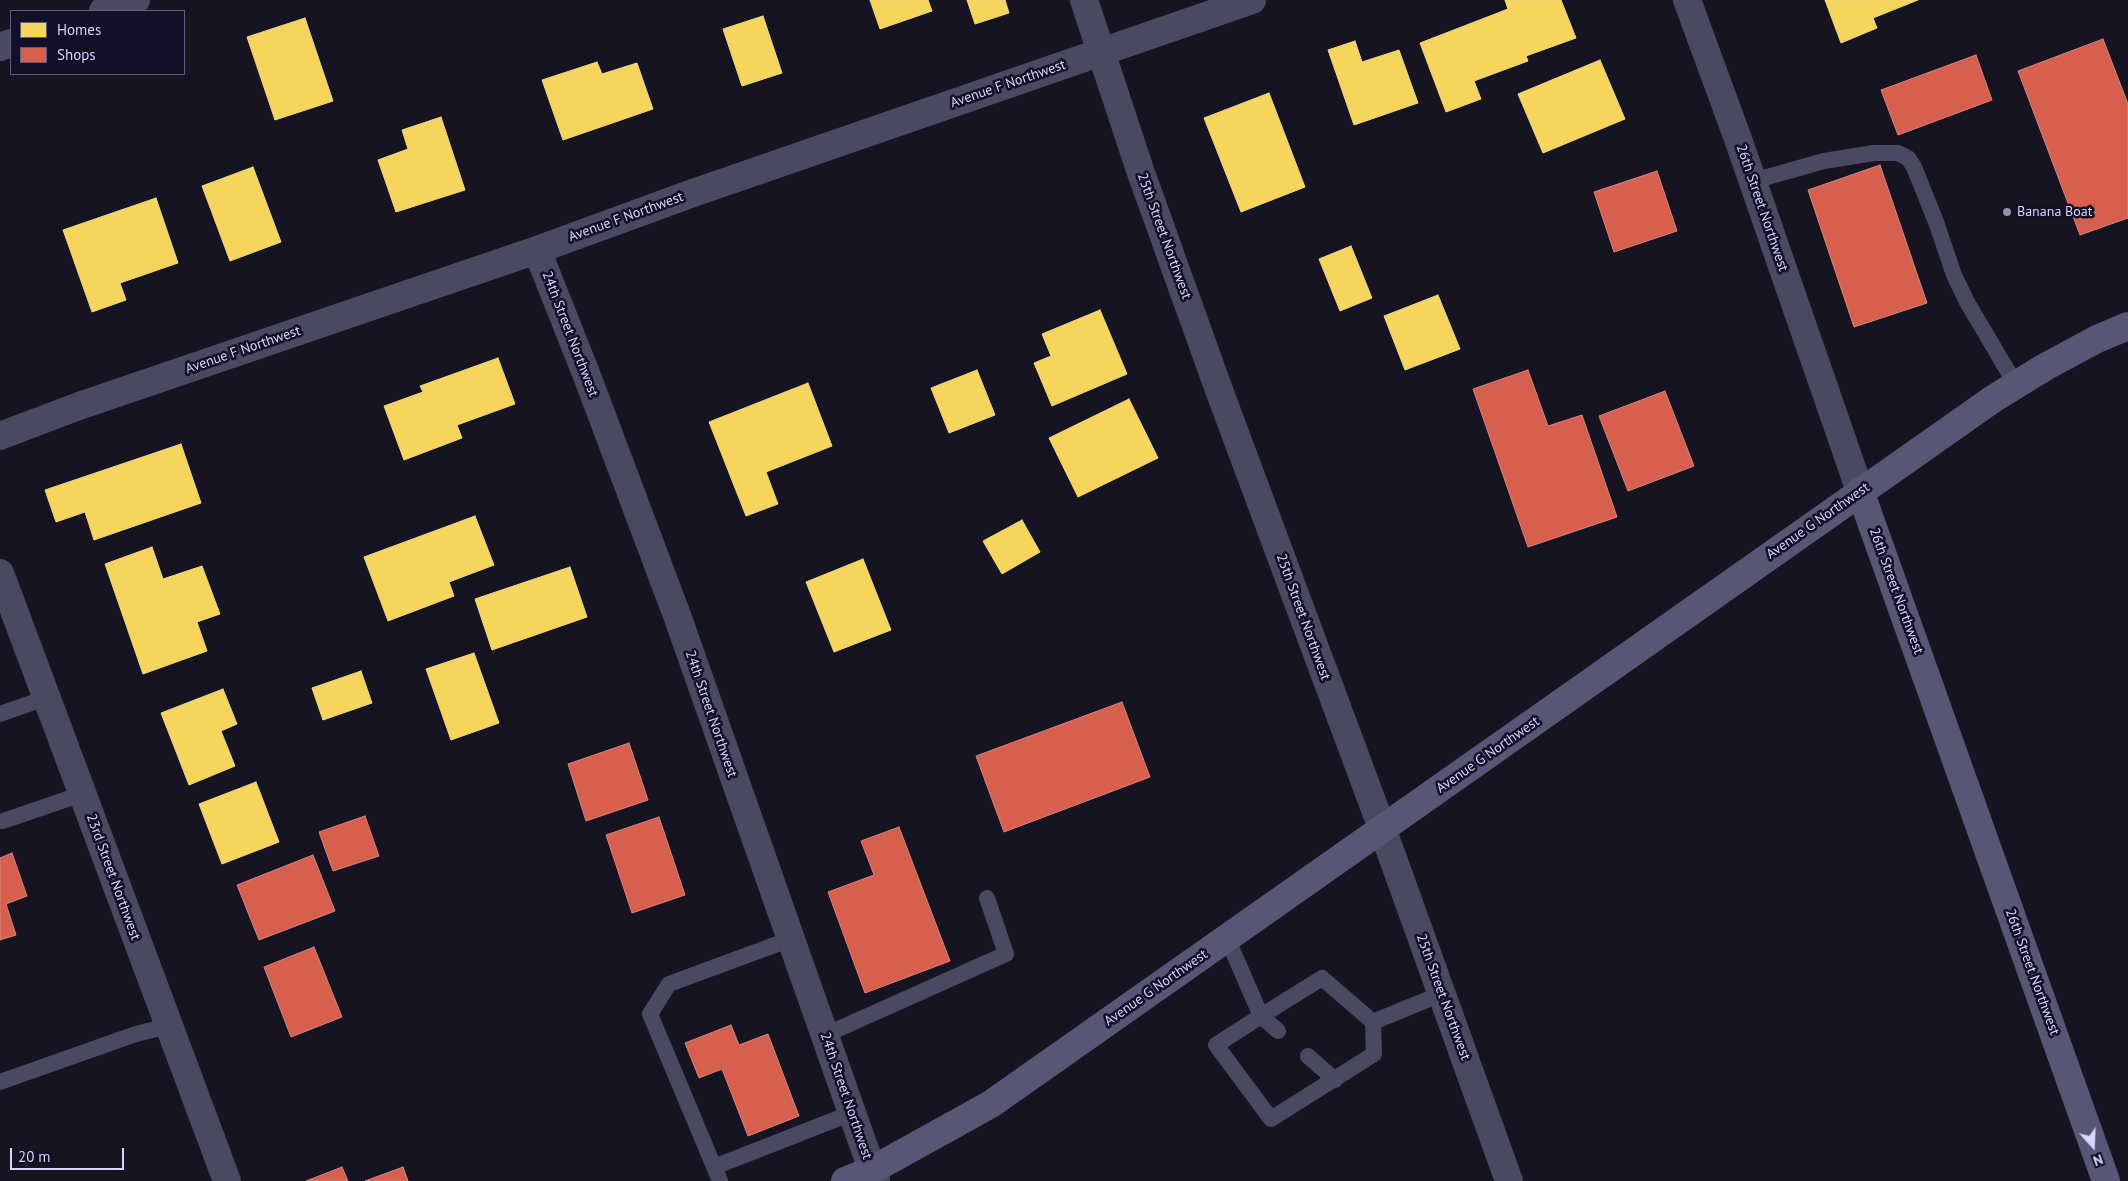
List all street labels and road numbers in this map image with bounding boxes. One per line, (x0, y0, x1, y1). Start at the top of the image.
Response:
street label: Avenue F Northwest (948, 56, 1068, 112)
street label: 26th Street Northwest (1732, 142, 1792, 274)
street label: 25th Street Northwest (1133, 170, 1195, 302)
street label: Avenue F Northwest (566, 188, 686, 246)
street label: 24th Street Northwest (538, 269, 602, 399)
street label: Avenue F Northwest (183, 322, 303, 378)
street label: Avenue G Northwest (1763, 479, 1873, 563)
street label: 26th Street Northwest (1865, 525, 1927, 657)
street label: 25th Street Northwest (1272, 551, 1334, 683)
street label: 24th Street Northwest (681, 648, 741, 780)
street label: Avenue G Northwest (1433, 713, 1543, 797)
street label: 23rd Street Northwest (82, 812, 144, 942)
street label: 26th Street Northwest (2001, 906, 2063, 1038)
street label: 25th Street Northwest (1412, 931, 1474, 1063)
street label: Avenue G Northwest (1101, 946, 1211, 1030)
street label: 24th Street Northwest (816, 1030, 876, 1162)

